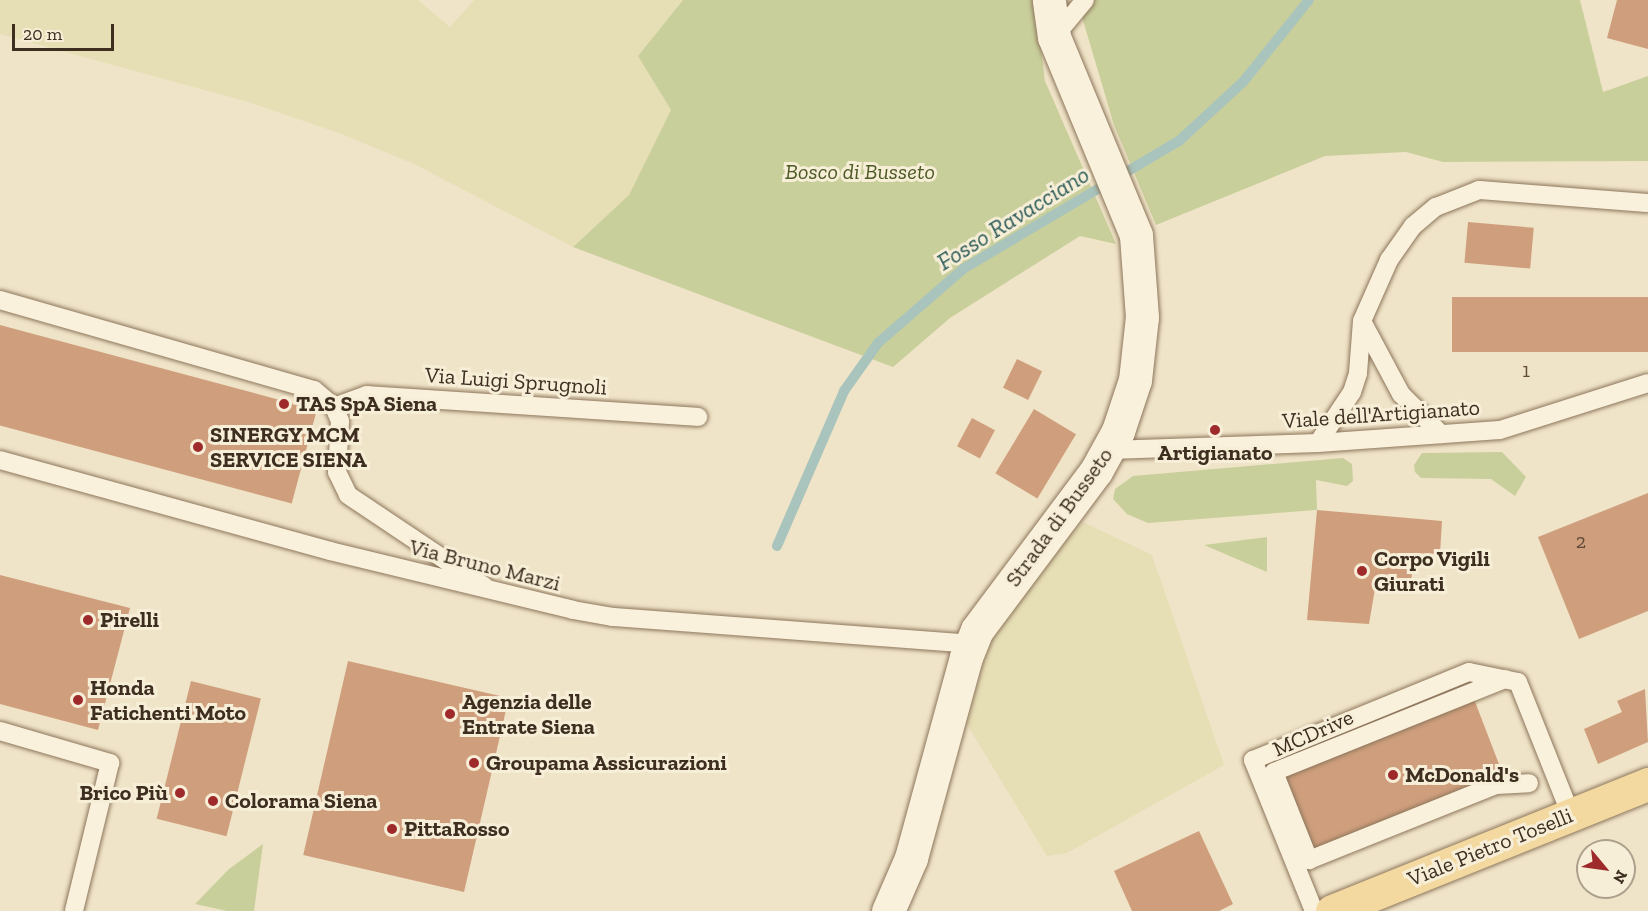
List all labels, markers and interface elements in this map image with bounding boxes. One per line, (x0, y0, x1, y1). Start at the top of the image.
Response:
scale bar (15, 12, 117, 50)
text: 20 m (23, 23, 62, 45)
park label: Bosco di Busseto (785, 159, 935, 185)
water label: Fosso Ravacciano (932, 160, 1094, 276)
house number: 1 (1522, 358, 1530, 382)
street label: Via Luigi Sprugnoli (424, 361, 608, 401)
place label: TAS SpA Siena (296, 391, 438, 417)
street label: Viale dell'Artigianato (1281, 394, 1481, 434)
marker: TAS SpA Siena (277, 397, 291, 411)
place label: SINERGY MCM SERVICE SIENA (210, 421, 367, 472)
marker: Artigianato (1208, 423, 1222, 437)
marker: SINERGY MCM SERVICE SIENA (191, 440, 205, 454)
place label: Artigianato (1158, 440, 1272, 466)
street label: Strada di Busseto (1000, 442, 1118, 592)
house number: 2 (1576, 529, 1586, 553)
street label: Via Bruno Marzi (407, 533, 563, 597)
place label: Corpo Vigili Giurati (1374, 545, 1491, 596)
marker: Corpo Vigili Giurati (1355, 564, 1369, 578)
place label: Pirelli (100, 607, 159, 633)
marker: Pirelli (81, 613, 95, 627)
place label: Honda Fatichenti Moto (90, 674, 246, 726)
place label: Agenzia delle Entrate Siena (462, 688, 595, 740)
marker: Honda Fatichenti Moto (71, 693, 85, 707)
street label: MCDrive (1269, 704, 1357, 762)
marker: Agenzia delle Entrate Siena (443, 707, 457, 721)
place label: Groupama Assicurazioni (486, 750, 727, 776)
marker: Groupama Assicurazioni (467, 756, 481, 770)
place label: McDonald's (1405, 762, 1519, 788)
marker: McDonald's (1386, 768, 1400, 782)
place label: Brico Più (79, 780, 168, 806)
marker: Brico Più (173, 786, 187, 800)
place label: Colorama Siena (225, 788, 377, 814)
marker: Colorama Siena (206, 794, 220, 808)
street label: Viale Pietro Toselli (1403, 802, 1577, 892)
place label: PittaRosso (404, 816, 509, 842)
marker: PittaRosso (385, 822, 399, 836)
north arrow (1576, 839, 1636, 899)
text: N (1609, 867, 1632, 887)

